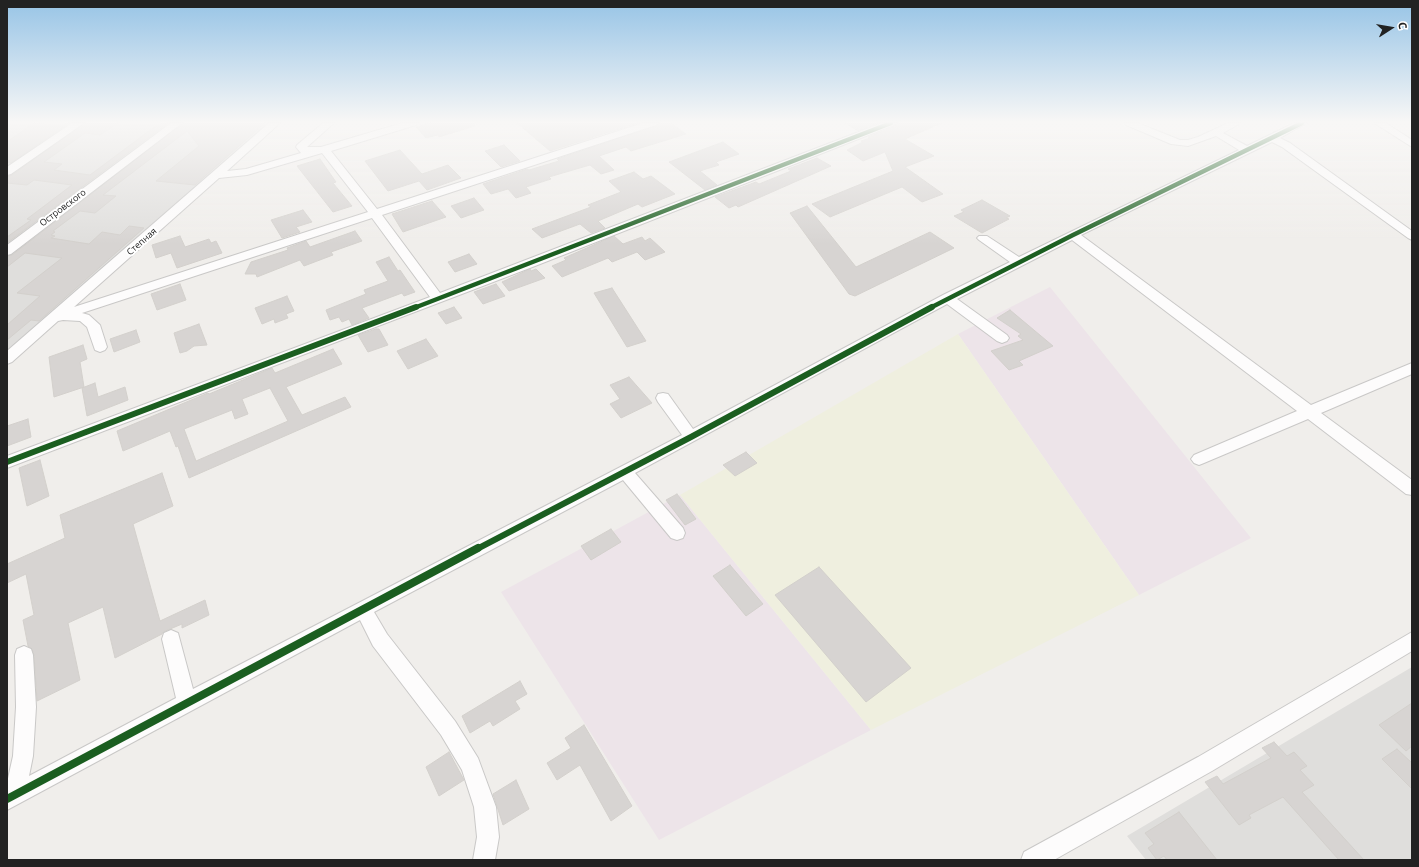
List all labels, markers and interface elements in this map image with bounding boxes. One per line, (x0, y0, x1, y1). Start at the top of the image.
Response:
north arrow (1371, 8, 1411, 48)
text: С (1395, 20, 1411, 30)
street label: Островского (38, 187, 88, 229)
street label: Степная (125, 226, 159, 258)

